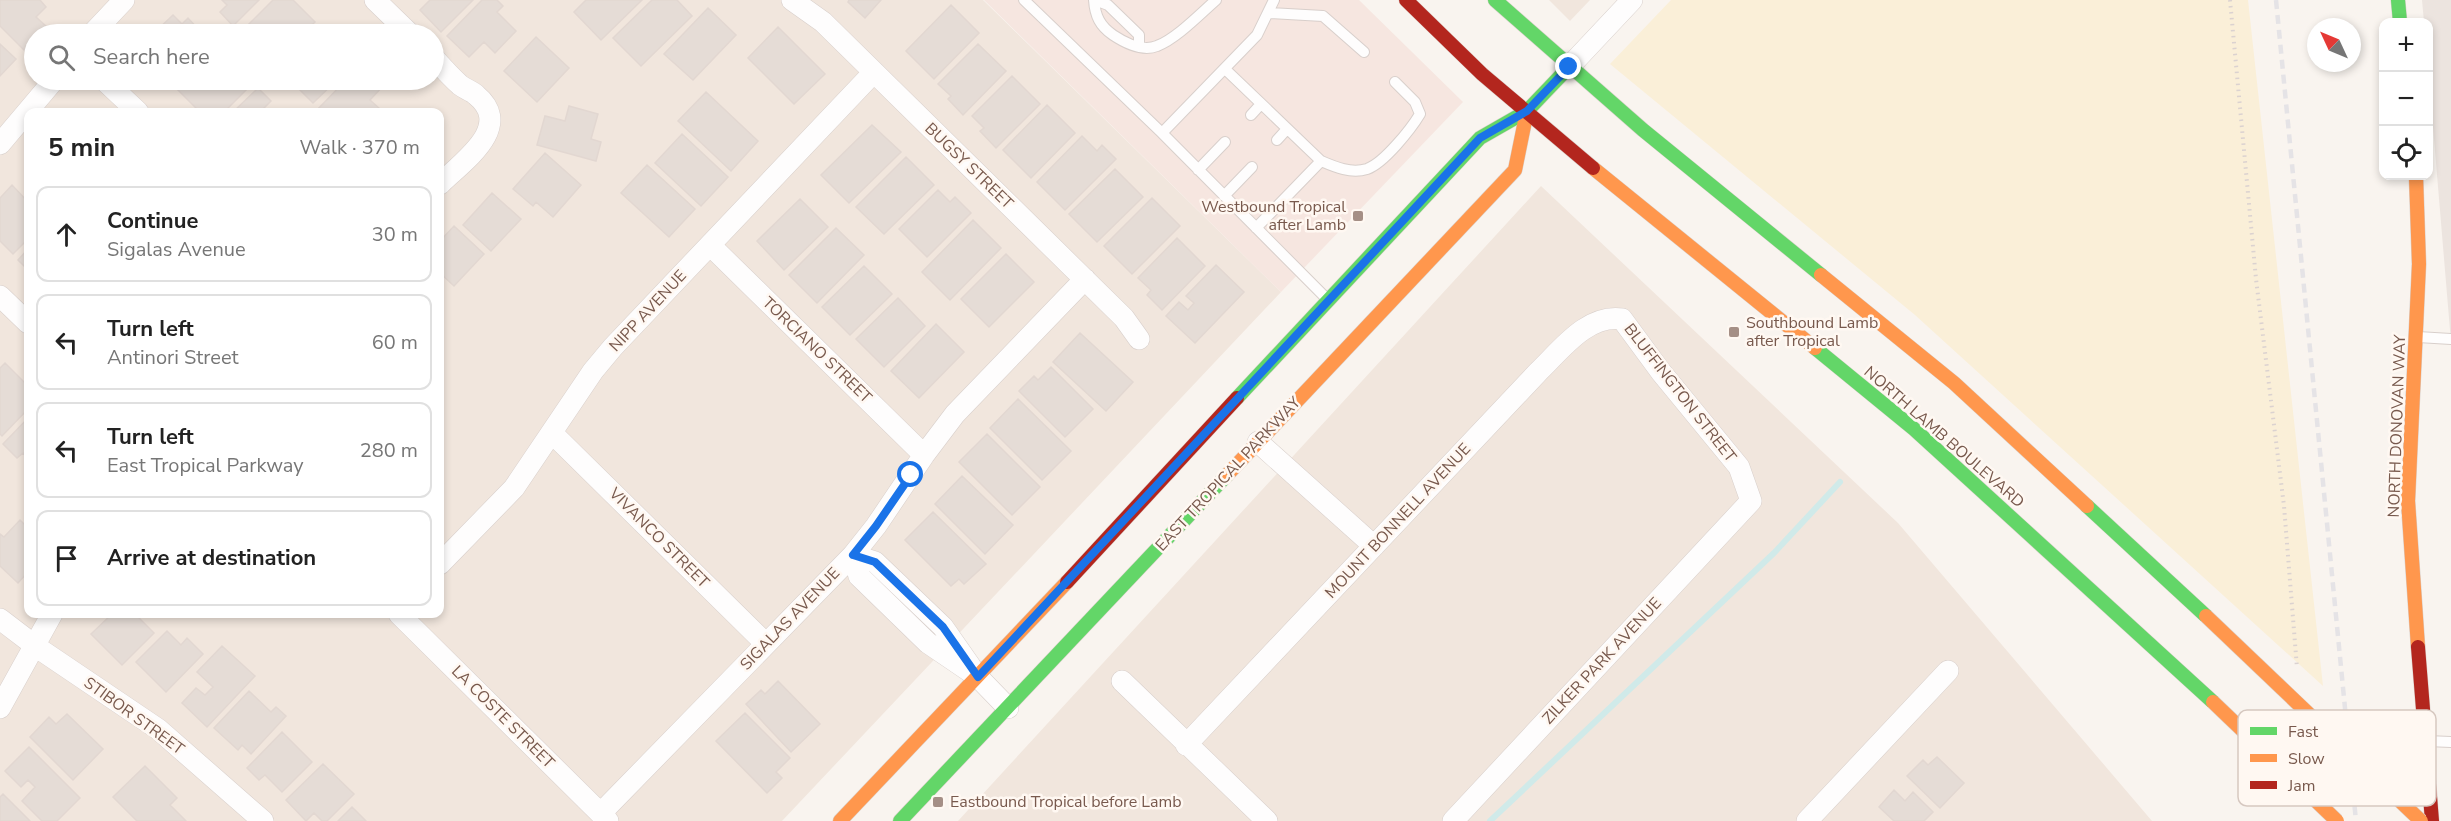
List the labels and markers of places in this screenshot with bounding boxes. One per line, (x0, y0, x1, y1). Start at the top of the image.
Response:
place label: Westbound Tropical after Lamb (1201, 196, 1346, 236)
marker: Westbound Tropical after Lamb (1351, 209, 1365, 223)
place label: Southbound Lamb after Tropical (1746, 312, 1878, 352)
marker: Southbound Lamb after Tropical (1727, 325, 1741, 339)
place label: Eastbound Tropical before Lamb (950, 791, 1182, 813)
marker: Eastbound Tropical before Lamb (931, 795, 945, 809)

